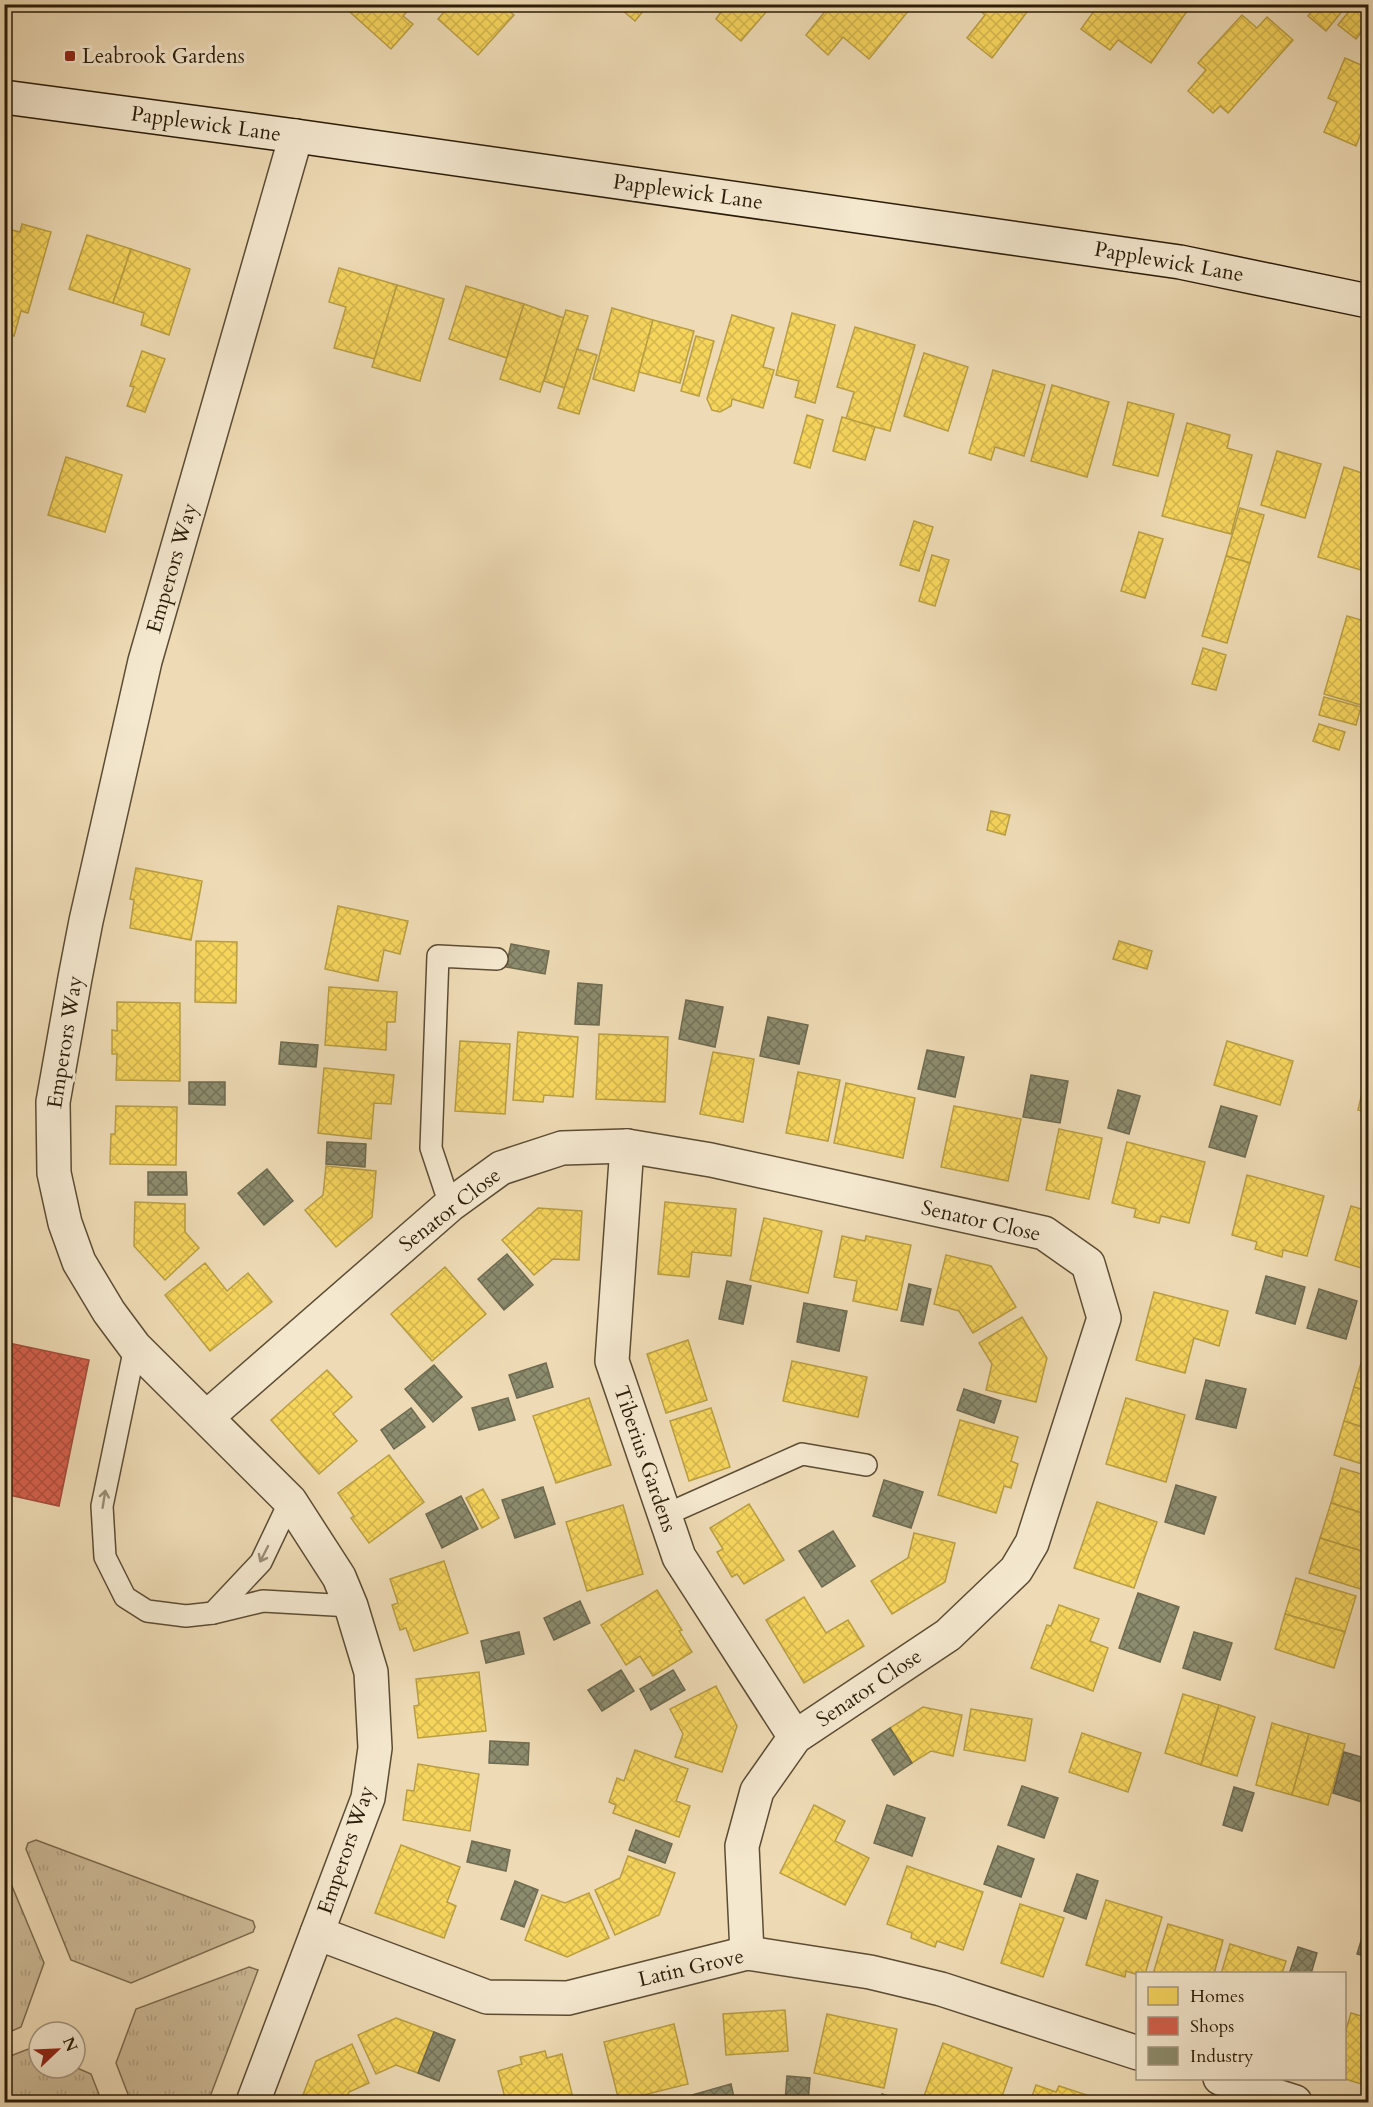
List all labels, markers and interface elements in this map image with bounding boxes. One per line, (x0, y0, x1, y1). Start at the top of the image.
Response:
place label: Leabrook Gardens (82, 42, 245, 71)
marker: Leabrook Gardens (63, 49, 77, 63)
street label: Papplewick Lane (129, 99, 283, 149)
street label: Papplewick Lane (611, 167, 765, 217)
street label: Papplewick Lane (1092, 235, 1246, 289)
street label: Emperors Way (140, 500, 204, 636)
street label: Emperors Way (40, 973, 90, 1111)
street label: Senator Close (393, 1161, 507, 1259)
street label: Senator Close (918, 1193, 1044, 1249)
street label: Tiberius Gardens (606, 1382, 684, 1536)
one-way arrow (98, 1489, 109, 1509)
one-way arrow (258, 1545, 270, 1563)
street label: Senator Close (810, 1642, 928, 1734)
street label: Emperors Way (310, 1782, 382, 1918)
street label: Latin Grove (635, 1942, 747, 1994)
legend (1136, 1972, 1346, 2080)
text: Homes (1190, 1984, 1244, 2009)
text: Shops (1190, 2014, 1234, 2039)
north arrow (27, 2020, 87, 2080)
text: N (57, 2034, 83, 2055)
text: Industry (1190, 2044, 1254, 2069)

